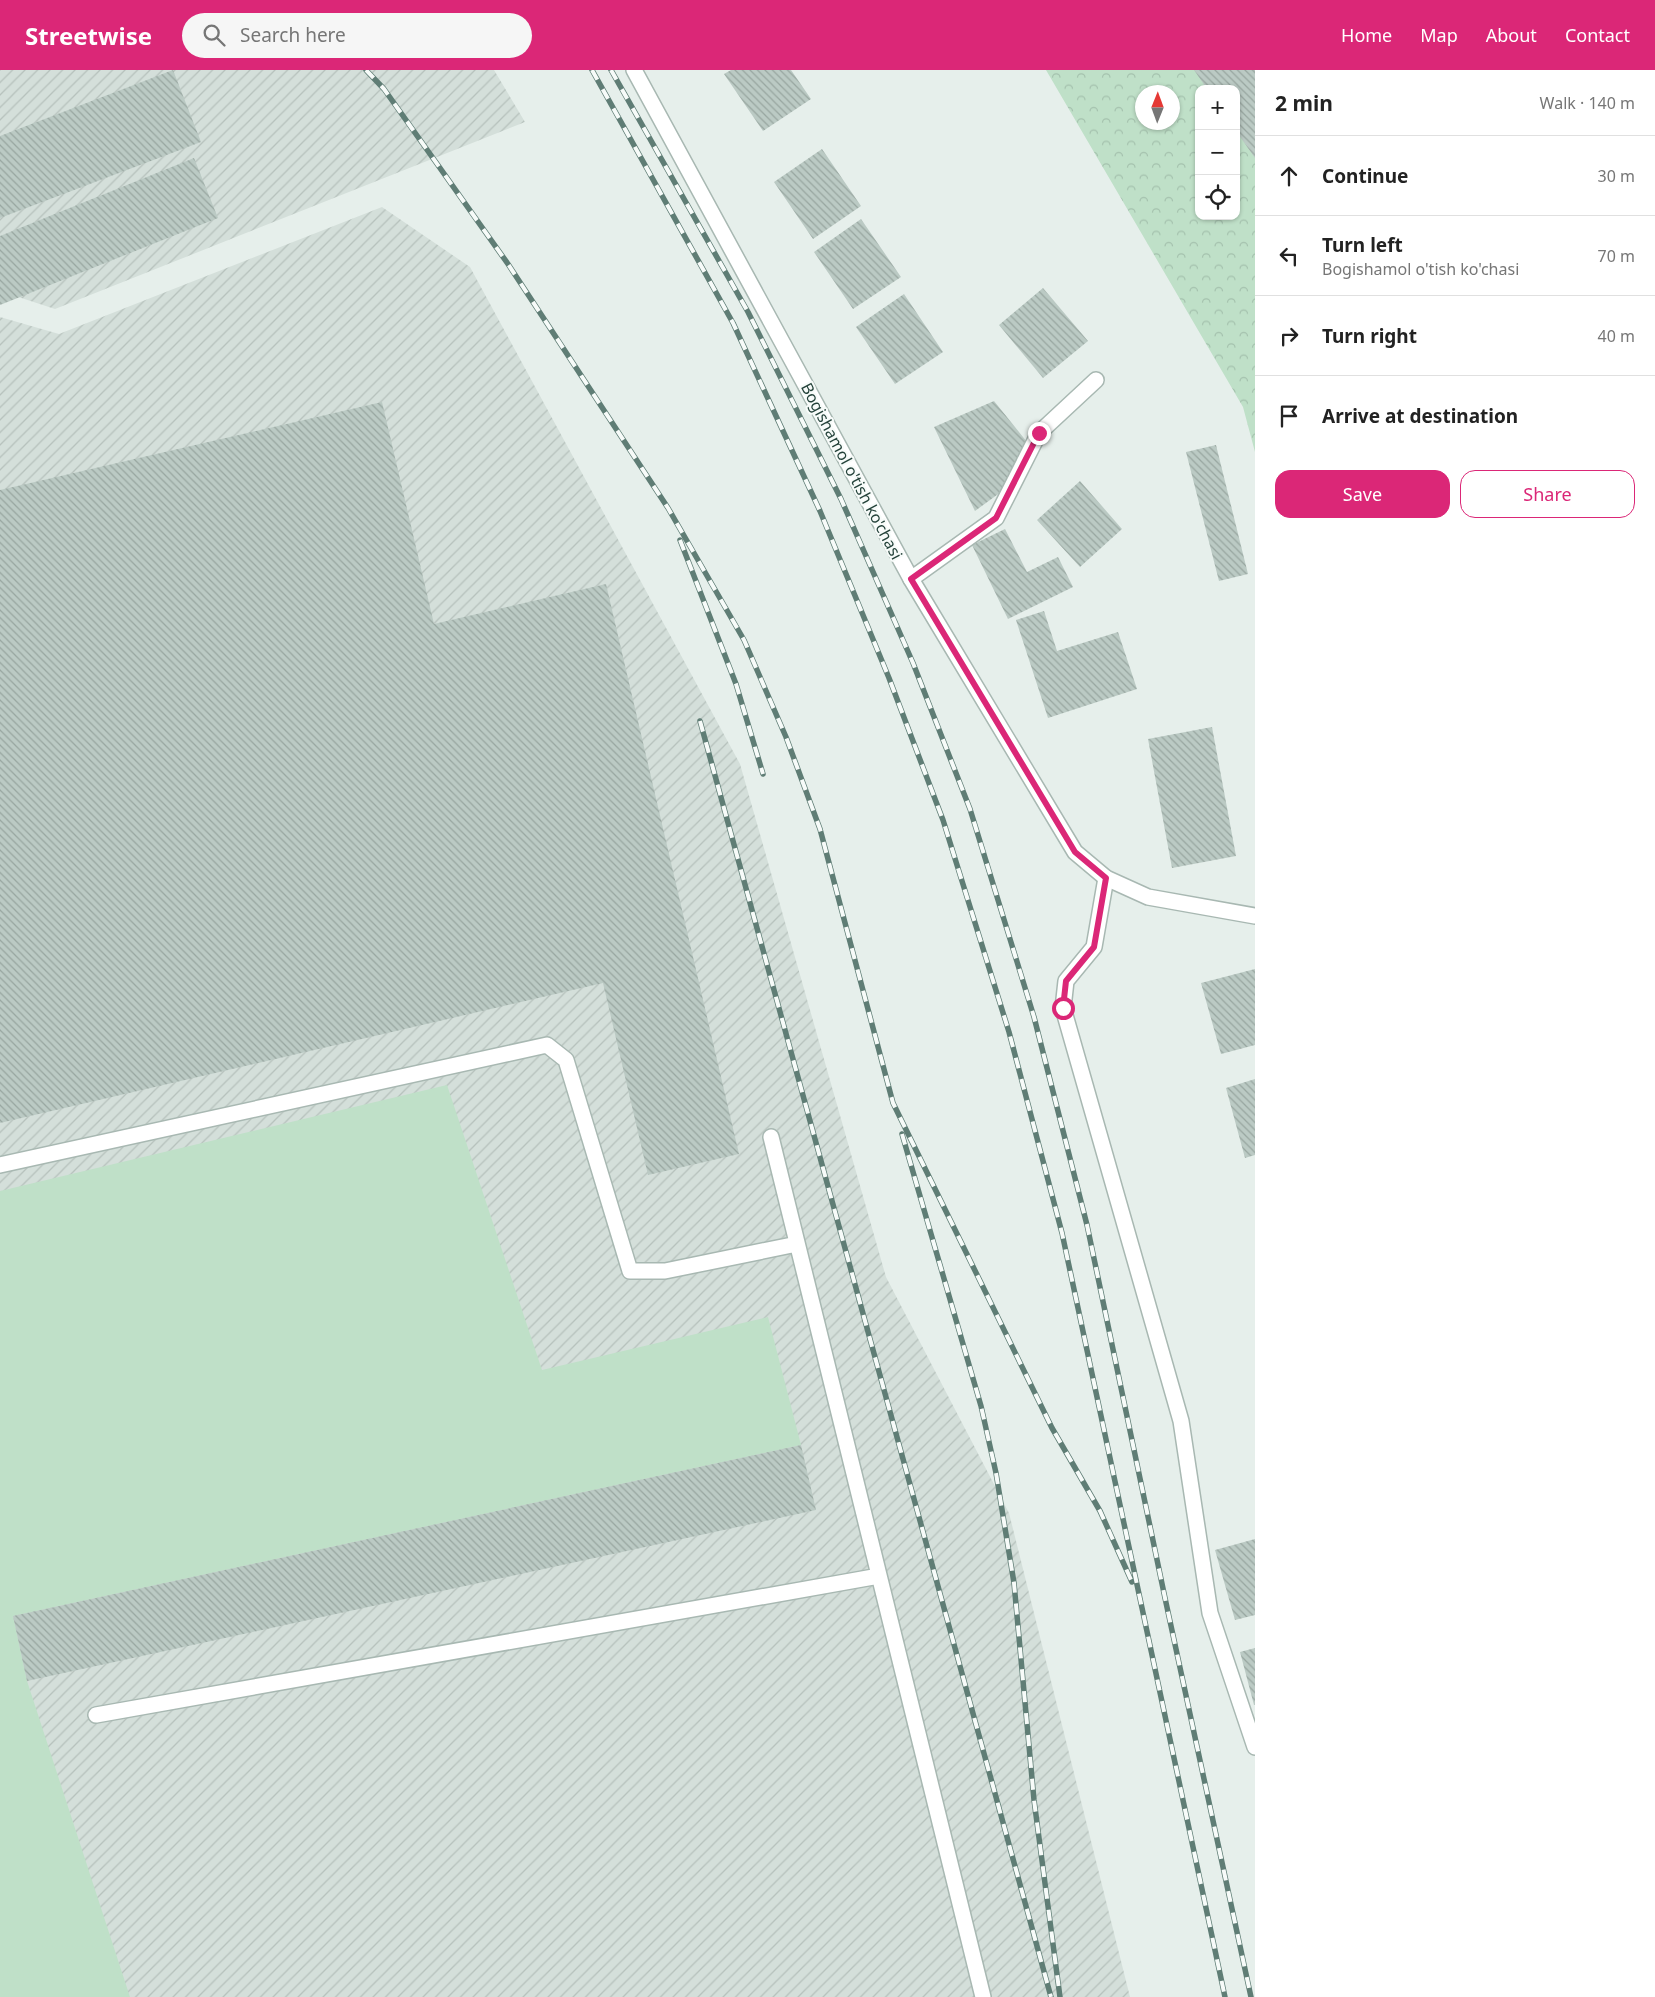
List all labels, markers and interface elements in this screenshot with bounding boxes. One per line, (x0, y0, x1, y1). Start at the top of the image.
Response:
search box (182, 13, 532, 58)
text: Streetwise (25, 19, 152, 52)
icon: search (200, 21, 228, 49)
text: Search here (240, 22, 346, 48)
text: Home (1341, 23, 1392, 47)
text: Map (1420, 23, 1458, 47)
text: About (1486, 23, 1537, 47)
text: Contact (1565, 23, 1630, 47)
north arrow (1135, 85, 1180, 130)
map controls (1195, 85, 1240, 220)
button: + (1195, 85, 1240, 130)
text: 2 min (1275, 89, 1333, 117)
text: Walk · 140 m (1540, 92, 1635, 114)
button: − (1195, 130, 1240, 175)
icon: ahead (1275, 162, 1303, 190)
text: Continue (1322, 163, 1408, 189)
text: 30 m (1598, 165, 1635, 187)
button: locate (1195, 175, 1240, 220)
text: Turn left (1322, 232, 1403, 258)
icon: left (1275, 242, 1303, 270)
text: 70 m (1598, 245, 1635, 267)
text: Bogishamol o'tish ko'chasi (1322, 258, 1519, 280)
icon: right (1275, 322, 1303, 350)
text: Turn right (1322, 323, 1417, 349)
text: 40 m (1598, 325, 1635, 347)
street label: Bogishamol o'tish ko'chasi (796, 379, 908, 563)
icon: arrive (1275, 402, 1303, 430)
text: Arrive at destination (1322, 403, 1518, 429)
route end (1028, 422, 1051, 445)
button: Save (1275, 470, 1450, 518)
button: Share (1460, 470, 1635, 518)
route start (1052, 997, 1075, 1020)

